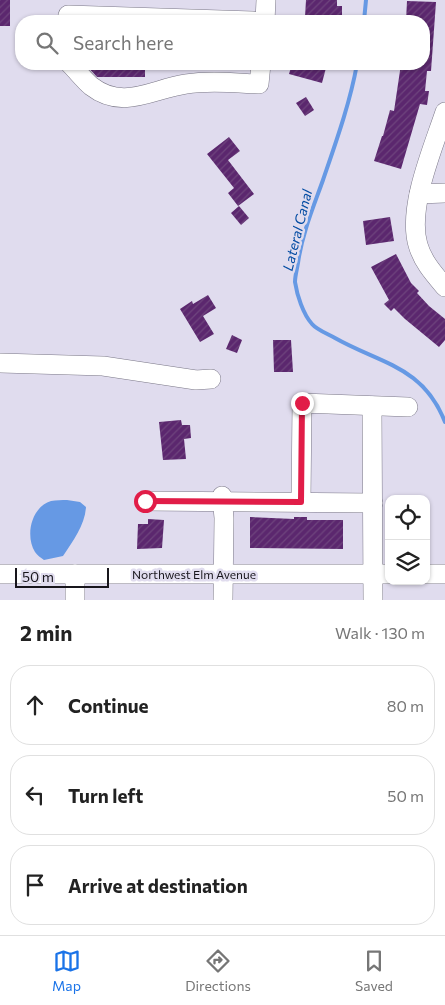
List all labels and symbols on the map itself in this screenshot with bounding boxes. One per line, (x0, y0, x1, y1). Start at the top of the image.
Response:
water label: Lateral Canal (279, 187, 315, 272)
route end (291, 392, 314, 415)
route start (134, 490, 157, 513)
scale bar (15, 565, 109, 588)
street label: Northwest Elm Avenue (132, 567, 256, 581)

